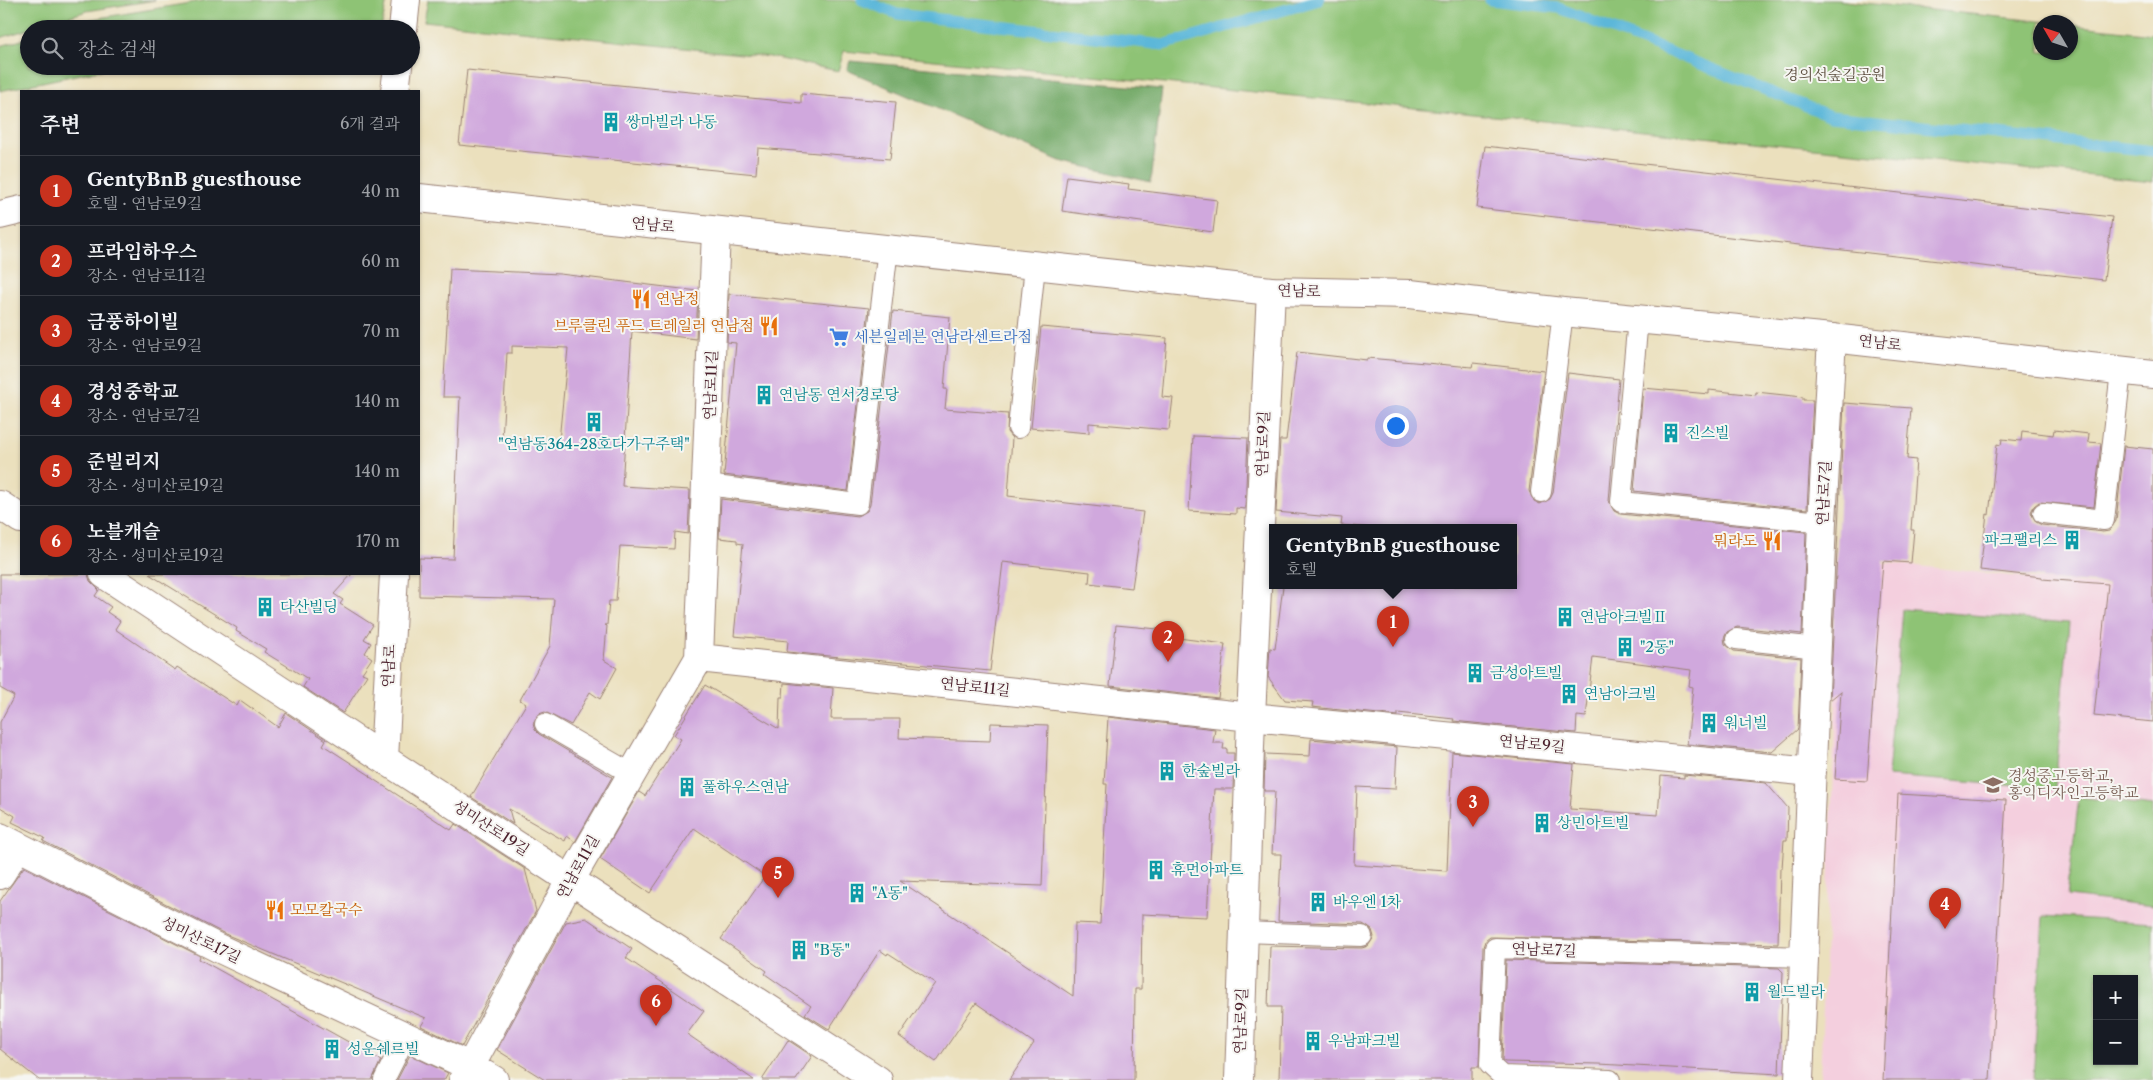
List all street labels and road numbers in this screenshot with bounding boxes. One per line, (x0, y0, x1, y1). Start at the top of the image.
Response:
street label: 연남로 (630, 213, 676, 236)
street label: 연남로 (1277, 280, 1322, 301)
street label: 연남로 (1857, 330, 1903, 355)
street label: 연남로11길 (700, 349, 721, 421)
street label: 연남로9길 (1252, 410, 1273, 478)
street label: 연남로7길 (1812, 460, 1835, 526)
street label: 연남로 (378, 643, 399, 688)
street label: 연남로11길 (939, 673, 1011, 700)
street label: 연남로9길 (1498, 731, 1566, 756)
street label: 성미산로19길 (449, 796, 533, 859)
street label: 연남로11길 (552, 831, 603, 902)
street label: 성미산로17길 (158, 912, 244, 967)
street label: 연남로7길 (1511, 939, 1577, 960)
street label: 연남로9길 (1230, 987, 1251, 1055)

